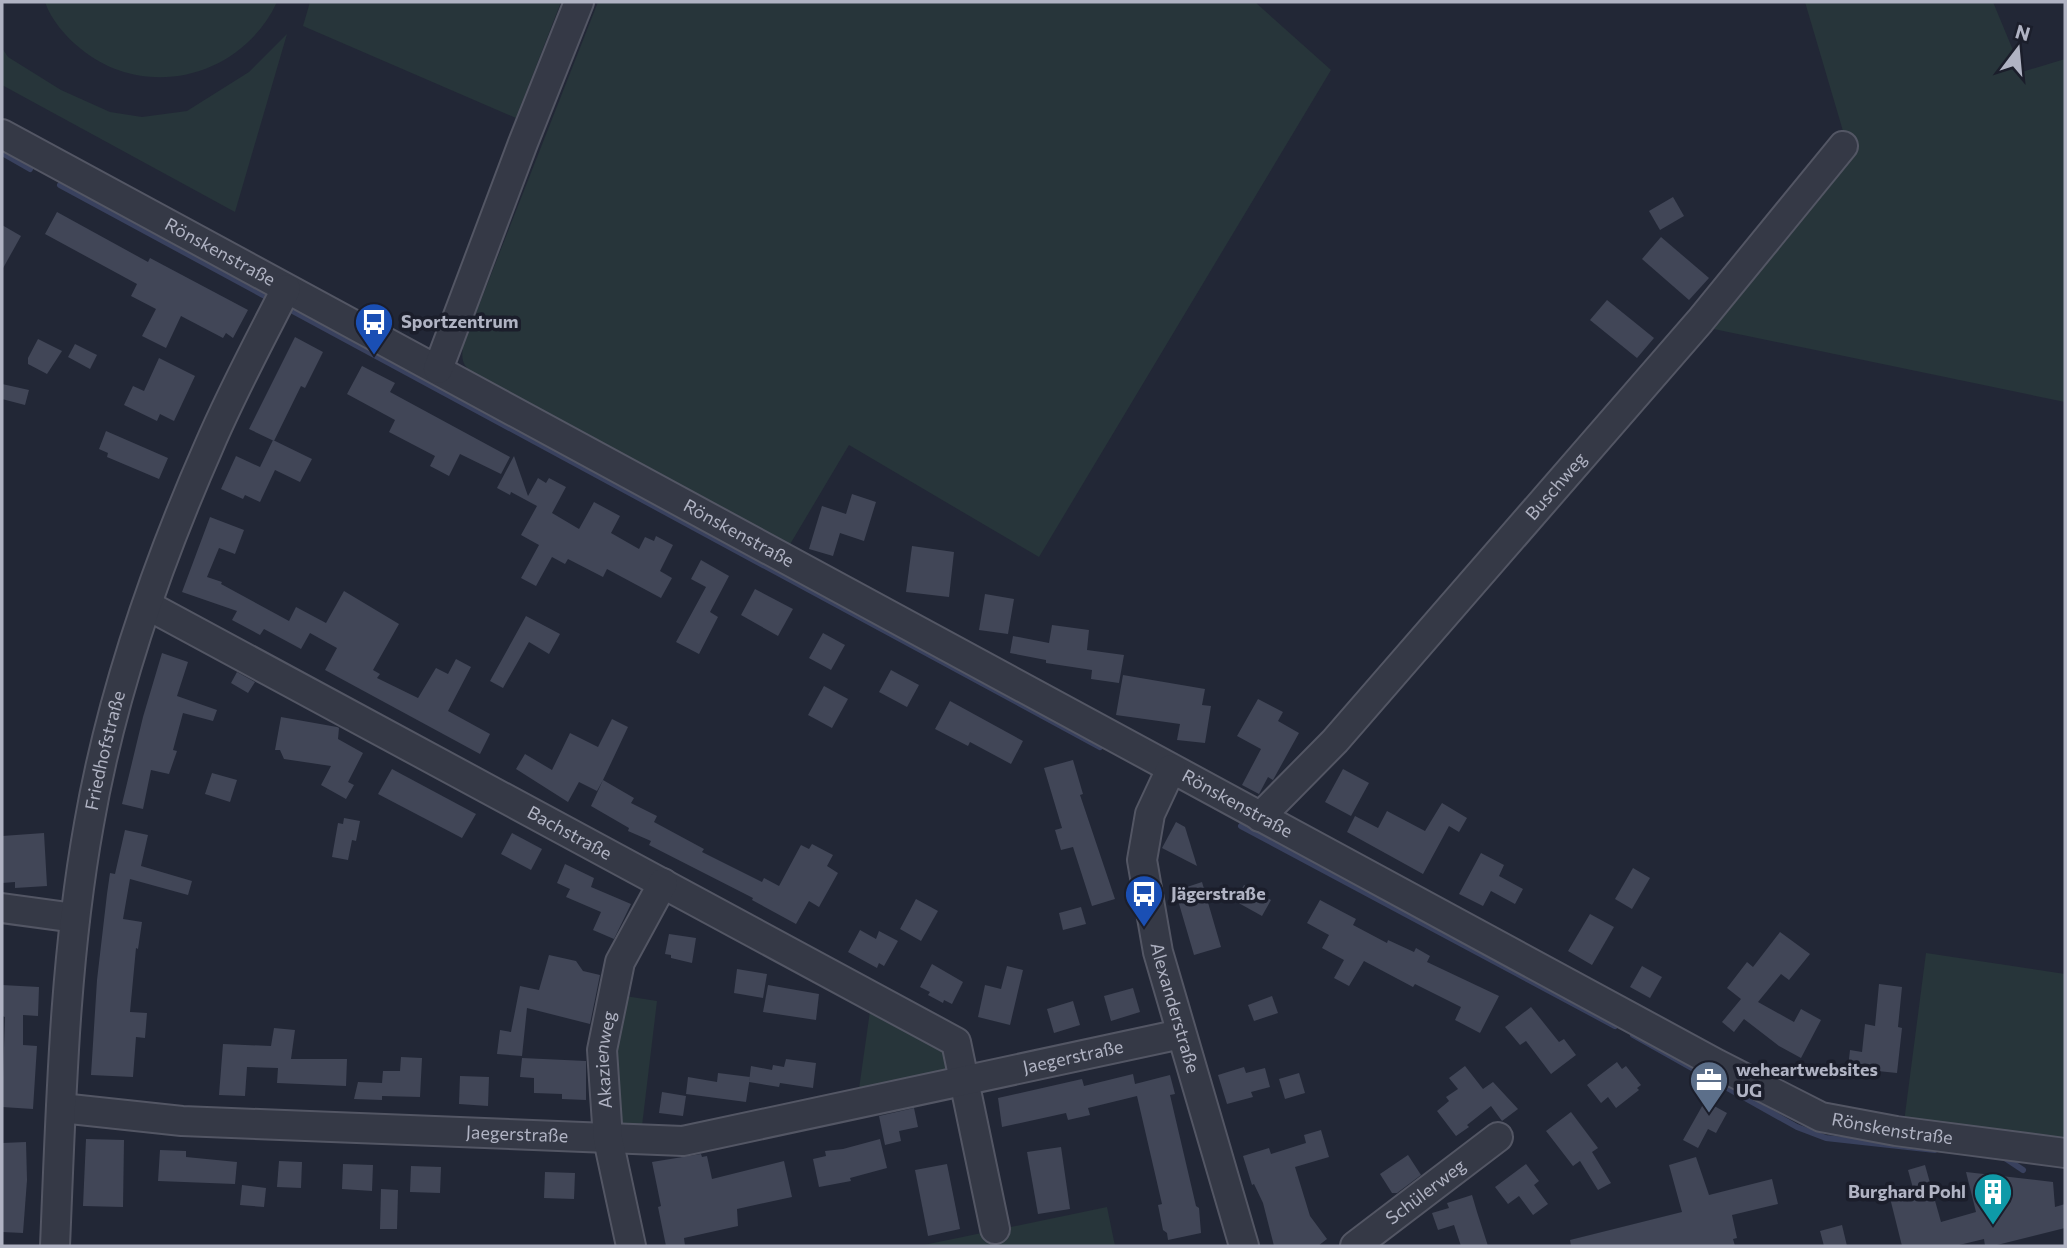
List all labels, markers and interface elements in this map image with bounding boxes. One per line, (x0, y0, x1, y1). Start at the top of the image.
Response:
north arrow (1983, 14, 2053, 84)
text: N (2013, 19, 2033, 45)
street label: Rönskenstraße (161, 213, 280, 290)
bus stop icon: Sportzentrum (353, 301, 395, 356)
place label: Sportzentrum (401, 310, 518, 332)
street label: Buschweg (1520, 447, 1591, 524)
street label: Rönskenstraße (680, 494, 798, 571)
street label: Friedhofstraße (80, 688, 129, 812)
street label: Rönskenstraße (1179, 764, 1297, 842)
street label: Bachstraße (524, 801, 616, 864)
bus stop icon: Jägerstraße (1123, 873, 1165, 928)
place label: Jägerstraße (1171, 882, 1266, 904)
street label: Alexanderstraße (1147, 941, 1205, 1076)
street label: Akazienweg (589, 1009, 620, 1109)
street label: Jaegerstraße (1020, 1035, 1125, 1078)
place label: weheartwebsites UG (1736, 1058, 1878, 1101)
office icon: weheartwebsites UG (1688, 1059, 1730, 1114)
street label: Rönskenstraße (1830, 1107, 1954, 1148)
street label: Jaegerstraße (465, 1120, 569, 1146)
street label: Schülerweg (1381, 1154, 1470, 1229)
building icon: Burghard Pohl (1972, 1171, 2014, 1226)
place label: Burghard Pohl (1848, 1180, 1966, 1202)

